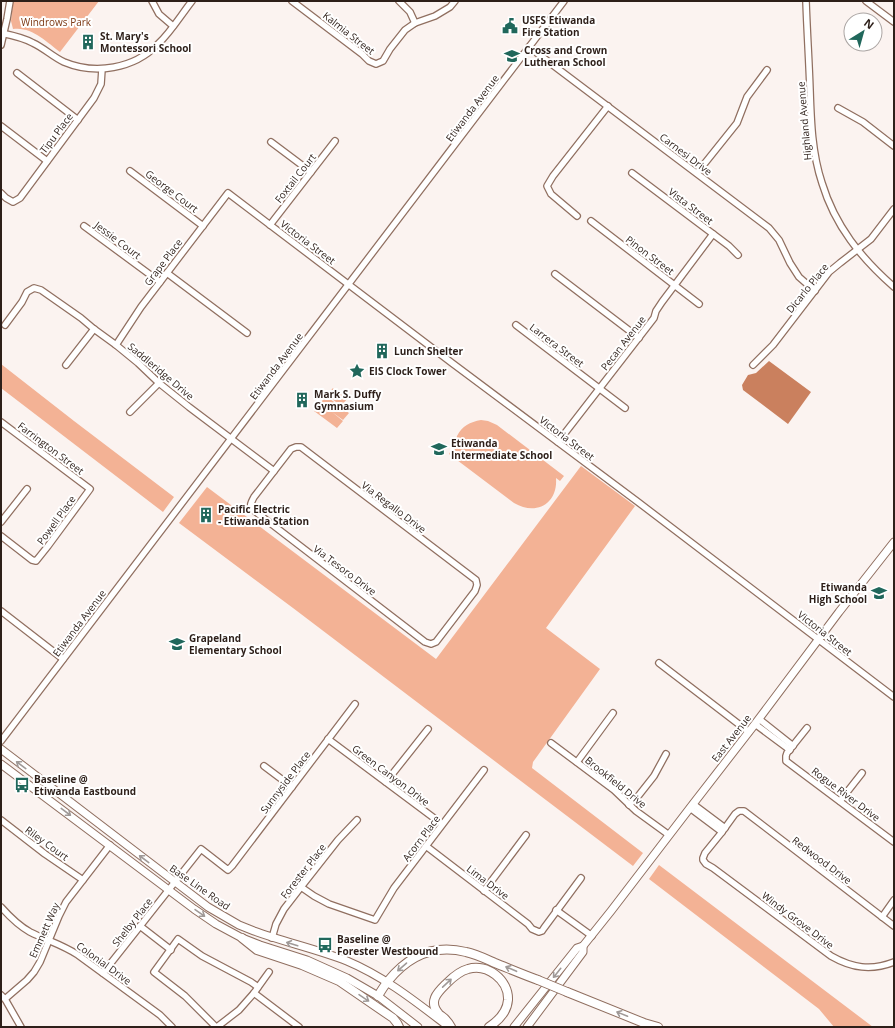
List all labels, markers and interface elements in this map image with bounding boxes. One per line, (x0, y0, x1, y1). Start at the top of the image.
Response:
street label: Kalmia Street (320, 8, 378, 58)
north arrow (843, 12, 883, 52)
place label: USFS Etiwanda Fire Station (522, 13, 595, 39)
park label: Windrows Park (21, 15, 92, 29)
text: N (861, 15, 877, 32)
public building icon: USFS Etiwanda Fire Station (501, 17, 519, 35)
place label: St. Mary's Montessori School (100, 29, 191, 55)
building icon: St. Mary's Montessori School (79, 33, 97, 51)
place label: Cross and Crown Lutheran School (524, 43, 607, 69)
school or university icon: Cross and Crown Lutheran School (503, 47, 521, 65)
street label: Etiwanda Avenue (442, 71, 502, 144)
street label: Highland Avenue (794, 81, 814, 161)
street label: Tipu Place (36, 110, 76, 156)
street label: Carnesi Drive (657, 130, 715, 178)
street label: Foxtail Court (271, 150, 319, 206)
street label: George Court (143, 167, 202, 216)
street label: Vista Street (666, 184, 717, 228)
street label: Jessie Court (91, 217, 144, 262)
street label: Victoria Street (278, 217, 339, 268)
street label: Pinon Street (623, 232, 677, 278)
street label: Grape Place (141, 235, 186, 288)
street label: Dicarlo Place (783, 260, 832, 316)
street label: Pecan Avenue (597, 313, 649, 373)
street label: Larrera Street (527, 320, 587, 370)
street label: Etiwanda Avenue (246, 329, 306, 402)
street label: Saddleridge Drive (125, 339, 197, 403)
building icon: Lunch Shelter (373, 342, 391, 360)
place label: Lunch Shelter (394, 344, 463, 358)
place icon: EIS Clock Tower (348, 362, 366, 380)
place label: EIS Clock Tower (369, 364, 447, 378)
place label: Mark S. Duffy Gymnasium (314, 387, 381, 413)
building icon: Mark S. Duffy Gymnasium (293, 391, 311, 409)
street label: Victoria Street (537, 413, 598, 464)
street label: Farrington Street (15, 419, 87, 478)
place label: Etiwanda Intermediate School (451, 436, 552, 462)
school or university icon: Etiwanda Intermediate School (430, 440, 448, 458)
street label: Via Regallo Drive (359, 478, 429, 536)
street label: Powell Place (33, 492, 79, 547)
place label: Pacific Electric - Etiwanda Station (218, 502, 309, 528)
building icon: Pacific Electric - Etiwanda Station (197, 506, 215, 524)
street label: Via Tesoro Drive (311, 542, 380, 599)
place label: Etiwanda High School (809, 580, 867, 606)
school or university icon: Etiwanda High School (870, 584, 888, 602)
street label: Etiwanda Avenue (49, 586, 109, 659)
street label: Victoria Street (795, 607, 855, 659)
place label: Grapeland Elementary School (189, 631, 282, 657)
school or university icon: Grapeland Elementary School (168, 635, 186, 653)
street label: East Avenue (708, 711, 754, 765)
street label: Green Canyon Drive (349, 741, 433, 809)
street label: Sunnyside Place (257, 748, 313, 816)
street label: Brookfield Drive (582, 753, 650, 811)
one-way arrow (16, 761, 27, 769)
street label: Rogue River Drive (809, 764, 883, 825)
place label: Baseline @ Etiwanda Eastbound (34, 772, 136, 798)
bus stop icon: Baseline @ Etiwanda Eastbound (13, 776, 31, 794)
one-way arrow (60, 808, 71, 816)
street label: Acorn Place (399, 812, 443, 864)
street label: Riley Court (22, 822, 72, 864)
street label: Redwood Drive (789, 833, 855, 887)
street label: Forester Place (277, 840, 329, 901)
one-way arrow (138, 855, 149, 863)
street label: Base Line Road (167, 861, 233, 913)
street label: Lima Drive (464, 861, 512, 903)
street label: Windy Grove Drive (759, 888, 837, 952)
street label: Shelby Place (109, 895, 156, 949)
street label: Emmett Way (26, 899, 63, 960)
one-way arrow (194, 909, 205, 917)
place label: Baseline @ Forester Westbound (337, 932, 438, 958)
bus stop icon: Baseline @ Forester Westbound (316, 936, 334, 954)
street label: Colonial Drive (74, 938, 135, 988)
one-way arrow (285, 940, 298, 947)
one-way arrow (397, 962, 407, 971)
one-way arrow (506, 965, 518, 972)
one-way arrow (552, 968, 561, 979)
one-way arrow (442, 978, 452, 988)
one-way arrow (358, 994, 369, 1002)
one-way arrow (616, 1010, 628, 1018)

